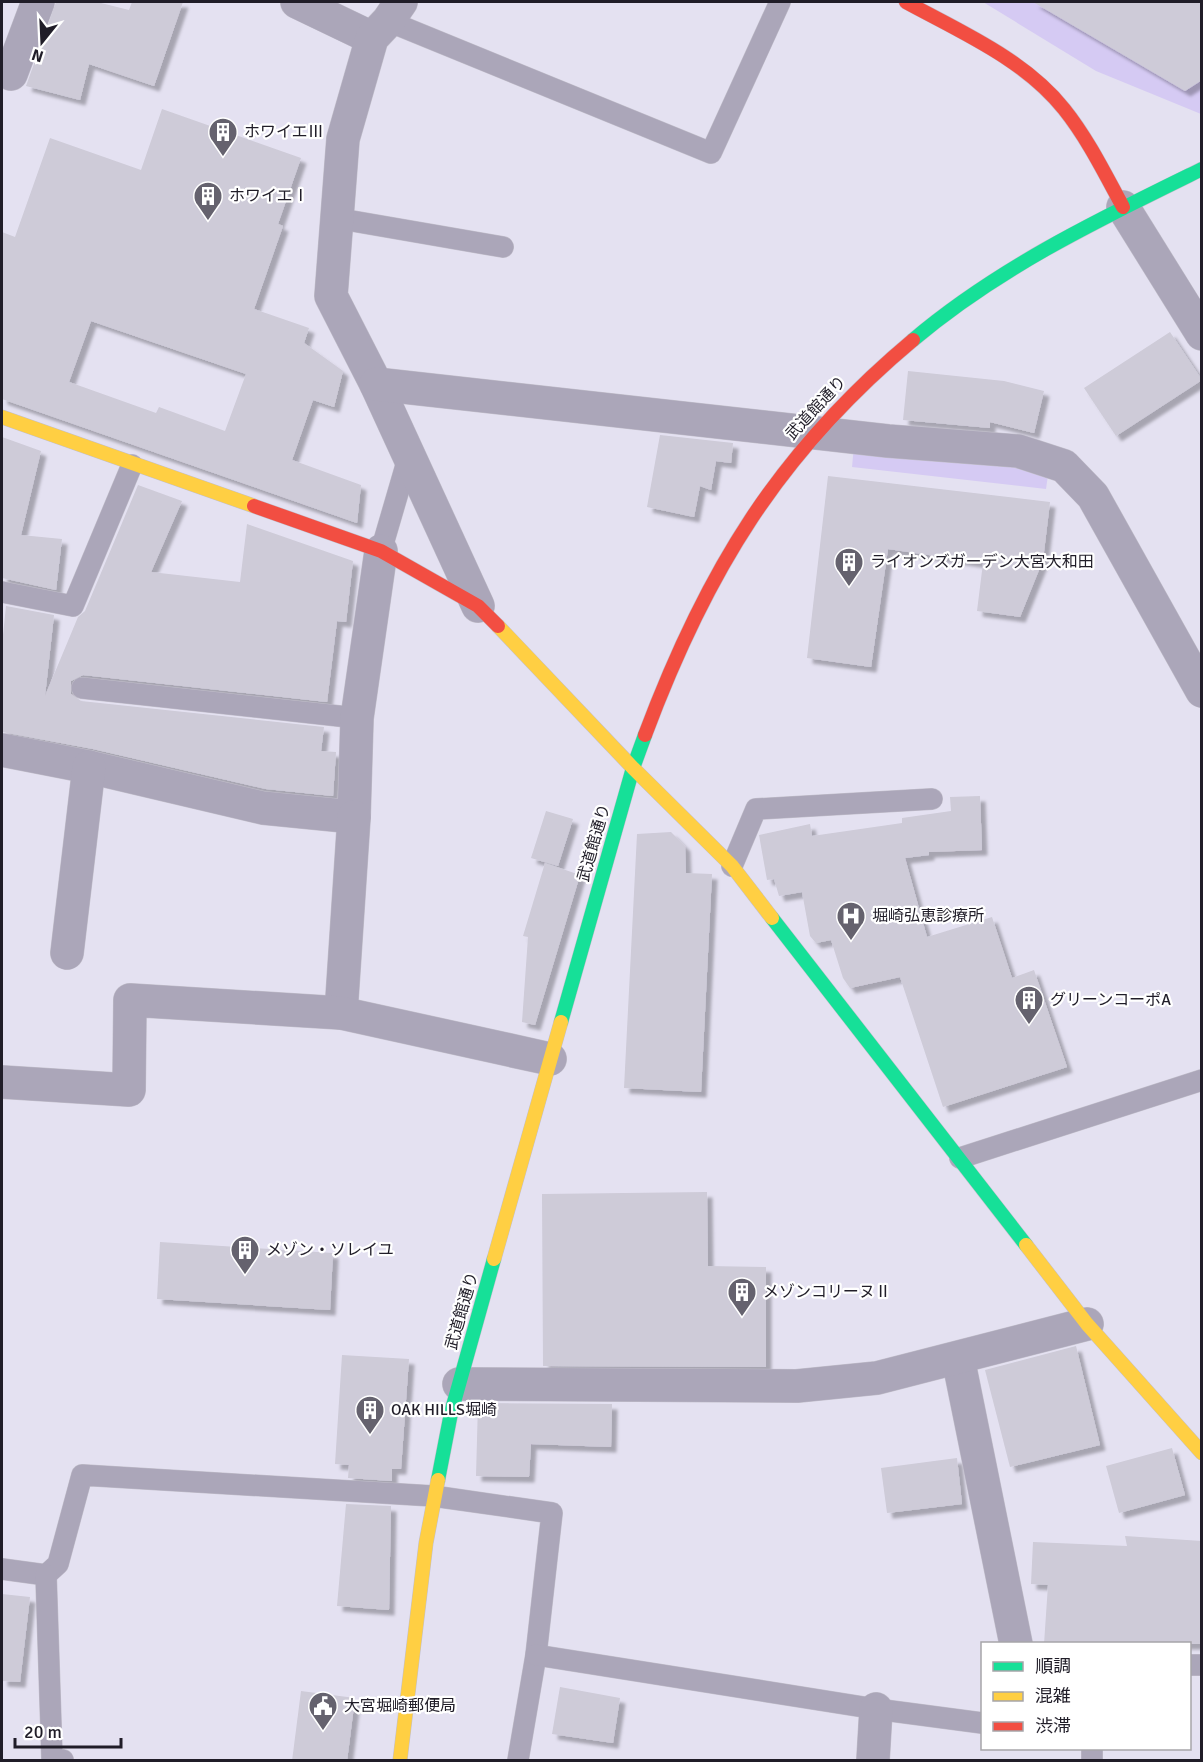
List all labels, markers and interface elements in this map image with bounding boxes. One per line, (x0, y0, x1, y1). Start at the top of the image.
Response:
north arrow (12, 12, 72, 72)
text: N (29, 44, 46, 67)
building icon: ホワイエⅢ (207, 116, 239, 158)
place label: ホワイエⅢ (244, 122, 324, 142)
building icon: ホワイエⅠ (192, 180, 224, 222)
place label: ホワイエⅠ (229, 186, 309, 206)
street label: 武道館通り (781, 372, 851, 444)
building icon: ライオンズガーデン大宮大和田 (833, 546, 865, 588)
place label: ライオンズガーデン大宮大和田 (870, 552, 1094, 572)
street label: 武道館通り (573, 802, 615, 884)
hospital icon: 堀崎弘恵診療所 (835, 900, 867, 942)
place label: 堀崎弘恵診療所 (872, 906, 984, 926)
building icon: グリーンコーポA (1013, 984, 1045, 1026)
place label: グリーンコーポA (1050, 990, 1171, 1010)
building icon: メゾン・ソレイユ (229, 1234, 261, 1276)
place label: メゾン・ソレイユ (266, 1240, 394, 1260)
street label: 武道館通り (441, 1270, 483, 1352)
building icon: メゾンコリーヌⅡ (726, 1276, 758, 1318)
place label: メゾンコリーヌⅡ (763, 1282, 891, 1302)
building icon: OAK HILLS堀崎 (354, 1394, 386, 1436)
place label: OAK HILLS堀崎 (391, 1400, 497, 1420)
legend (981, 1642, 1191, 1750)
text: 順調 (1035, 1655, 1071, 1677)
text: 混雑 (1035, 1685, 1071, 1707)
public building icon: 大宮堀崎郵便局 (307, 1690, 339, 1732)
place label: 大宮堀崎郵便局 (344, 1696, 456, 1716)
scale bar (15, 1711, 122, 1749)
text: 渋滞 (1035, 1715, 1071, 1737)
text: 20 m (24, 1721, 62, 1743)

